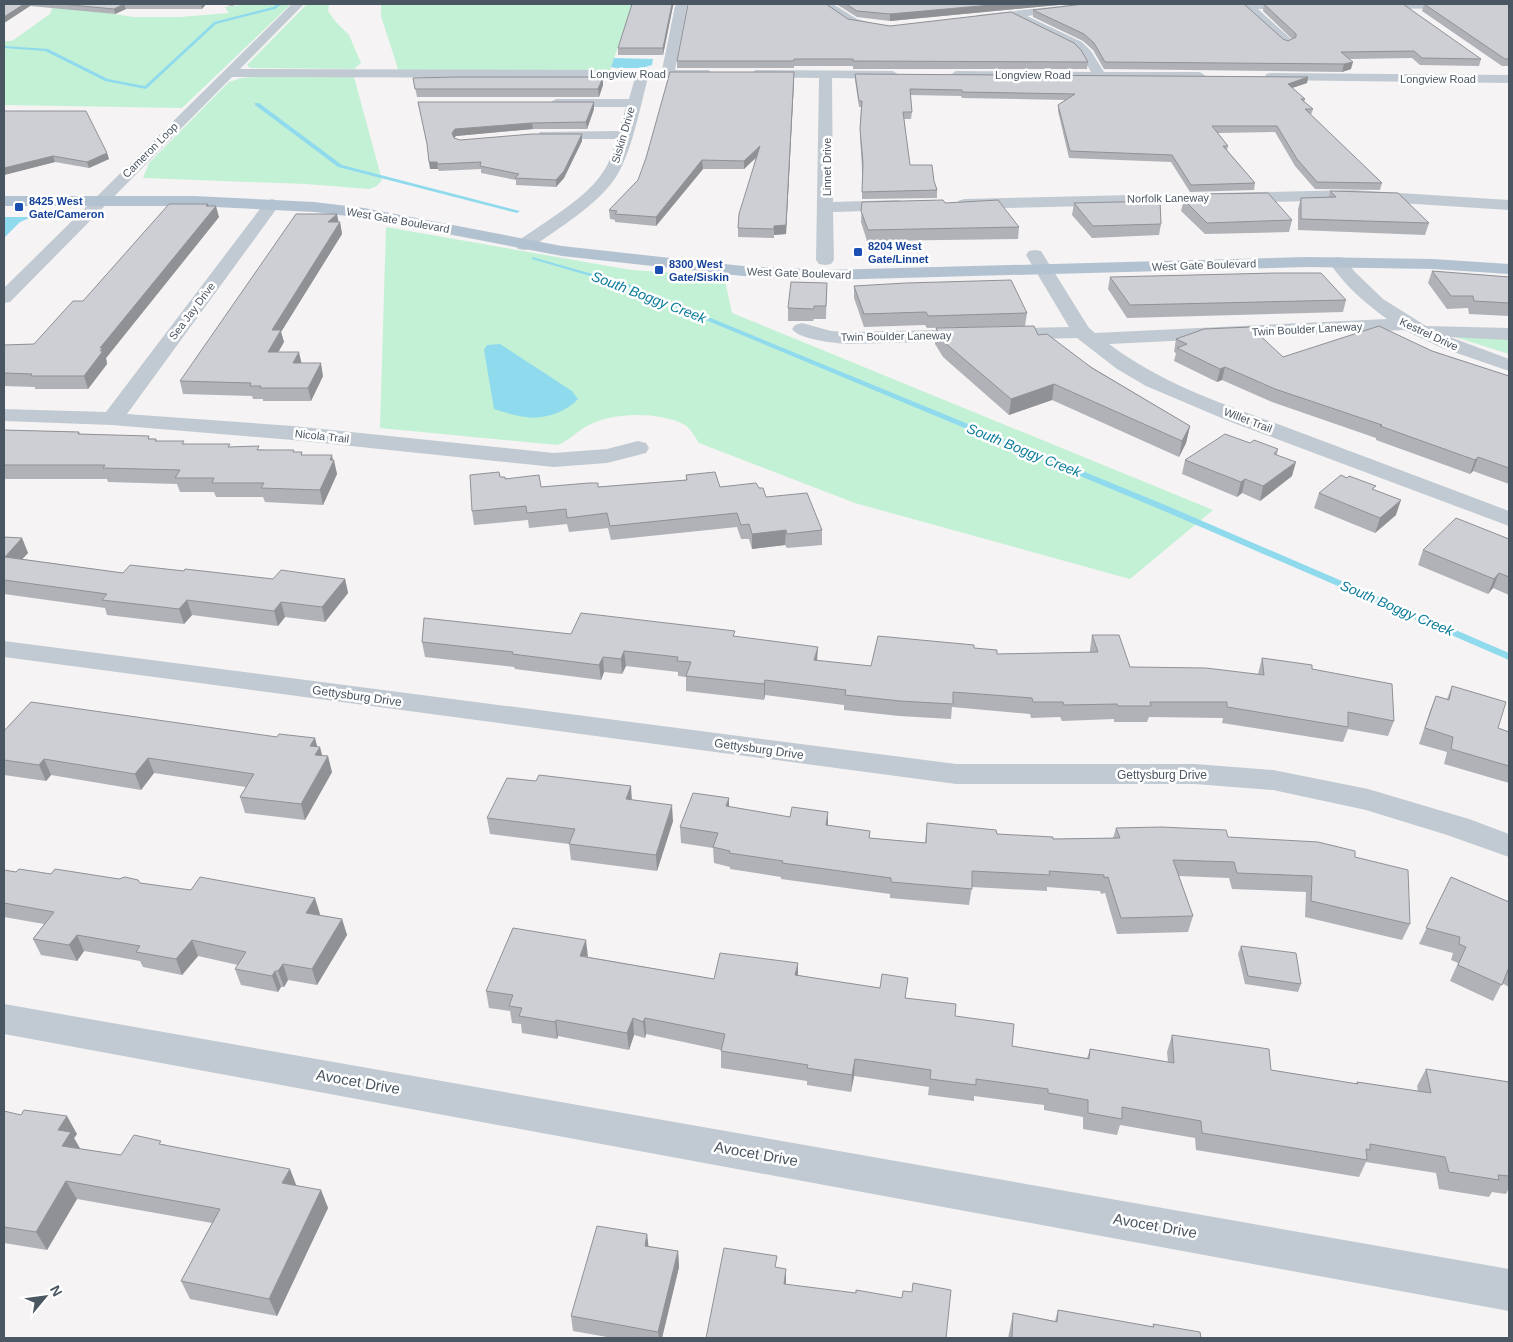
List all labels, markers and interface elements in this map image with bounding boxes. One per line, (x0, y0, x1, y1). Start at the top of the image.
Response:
street label: Longview Road (590, 68, 666, 80)
street label: Longview Road (995, 69, 1071, 81)
street label: Longview Road (1400, 73, 1476, 85)
street label: Siskin Drive (609, 105, 637, 165)
street label: Cameron Loop (120, 120, 180, 180)
street label: Linnet Drive (821, 138, 833, 196)
street label: Norfolk Laneway (1127, 191, 1210, 205)
place label: 8425 West Gate/Cameron (29, 195, 104, 220)
marker: 8425 West Gate/Cameron (13, 201, 25, 213)
street label: West Gate Boulevard (346, 205, 450, 235)
place label: 8204 West Gate/Linnet (868, 240, 929, 265)
marker: 8204 West Gate/Linnet (852, 246, 864, 258)
street label: West Gate Boulevard (1152, 257, 1256, 273)
place label: 8300 West Gate/Siskin (669, 258, 729, 283)
marker: 8300 West Gate/Siskin (653, 264, 665, 276)
street label: West Gate Boulevard (747, 265, 851, 281)
water label: South Boggy Creek (589, 268, 709, 327)
street label: Sea Jay Drive (167, 280, 217, 342)
street label: Kestrel Drive (1398, 315, 1460, 353)
street label: Twin Boulder Laneway (1251, 320, 1363, 338)
street label: Twin Boulder Laneway (841, 329, 952, 343)
street label: Willet Trail (1222, 405, 1274, 435)
water label: South Boggy Creek (965, 420, 1084, 481)
street label: Nicola Trail (294, 427, 350, 445)
water label: South Boggy Creek (1338, 577, 1457, 639)
street label: Gettysburg Drive (311, 683, 403, 709)
street label: Gettysburg Drive (713, 736, 805, 762)
street label: Gettysburg Drive (1117, 768, 1207, 782)
street label: Avocet Drive (315, 1066, 401, 1097)
street label: Avocet Drive (713, 1138, 799, 1169)
street label: Avocet Drive (1112, 1210, 1198, 1241)
north arrow (20, 1272, 70, 1322)
text: N (47, 1282, 66, 1299)

